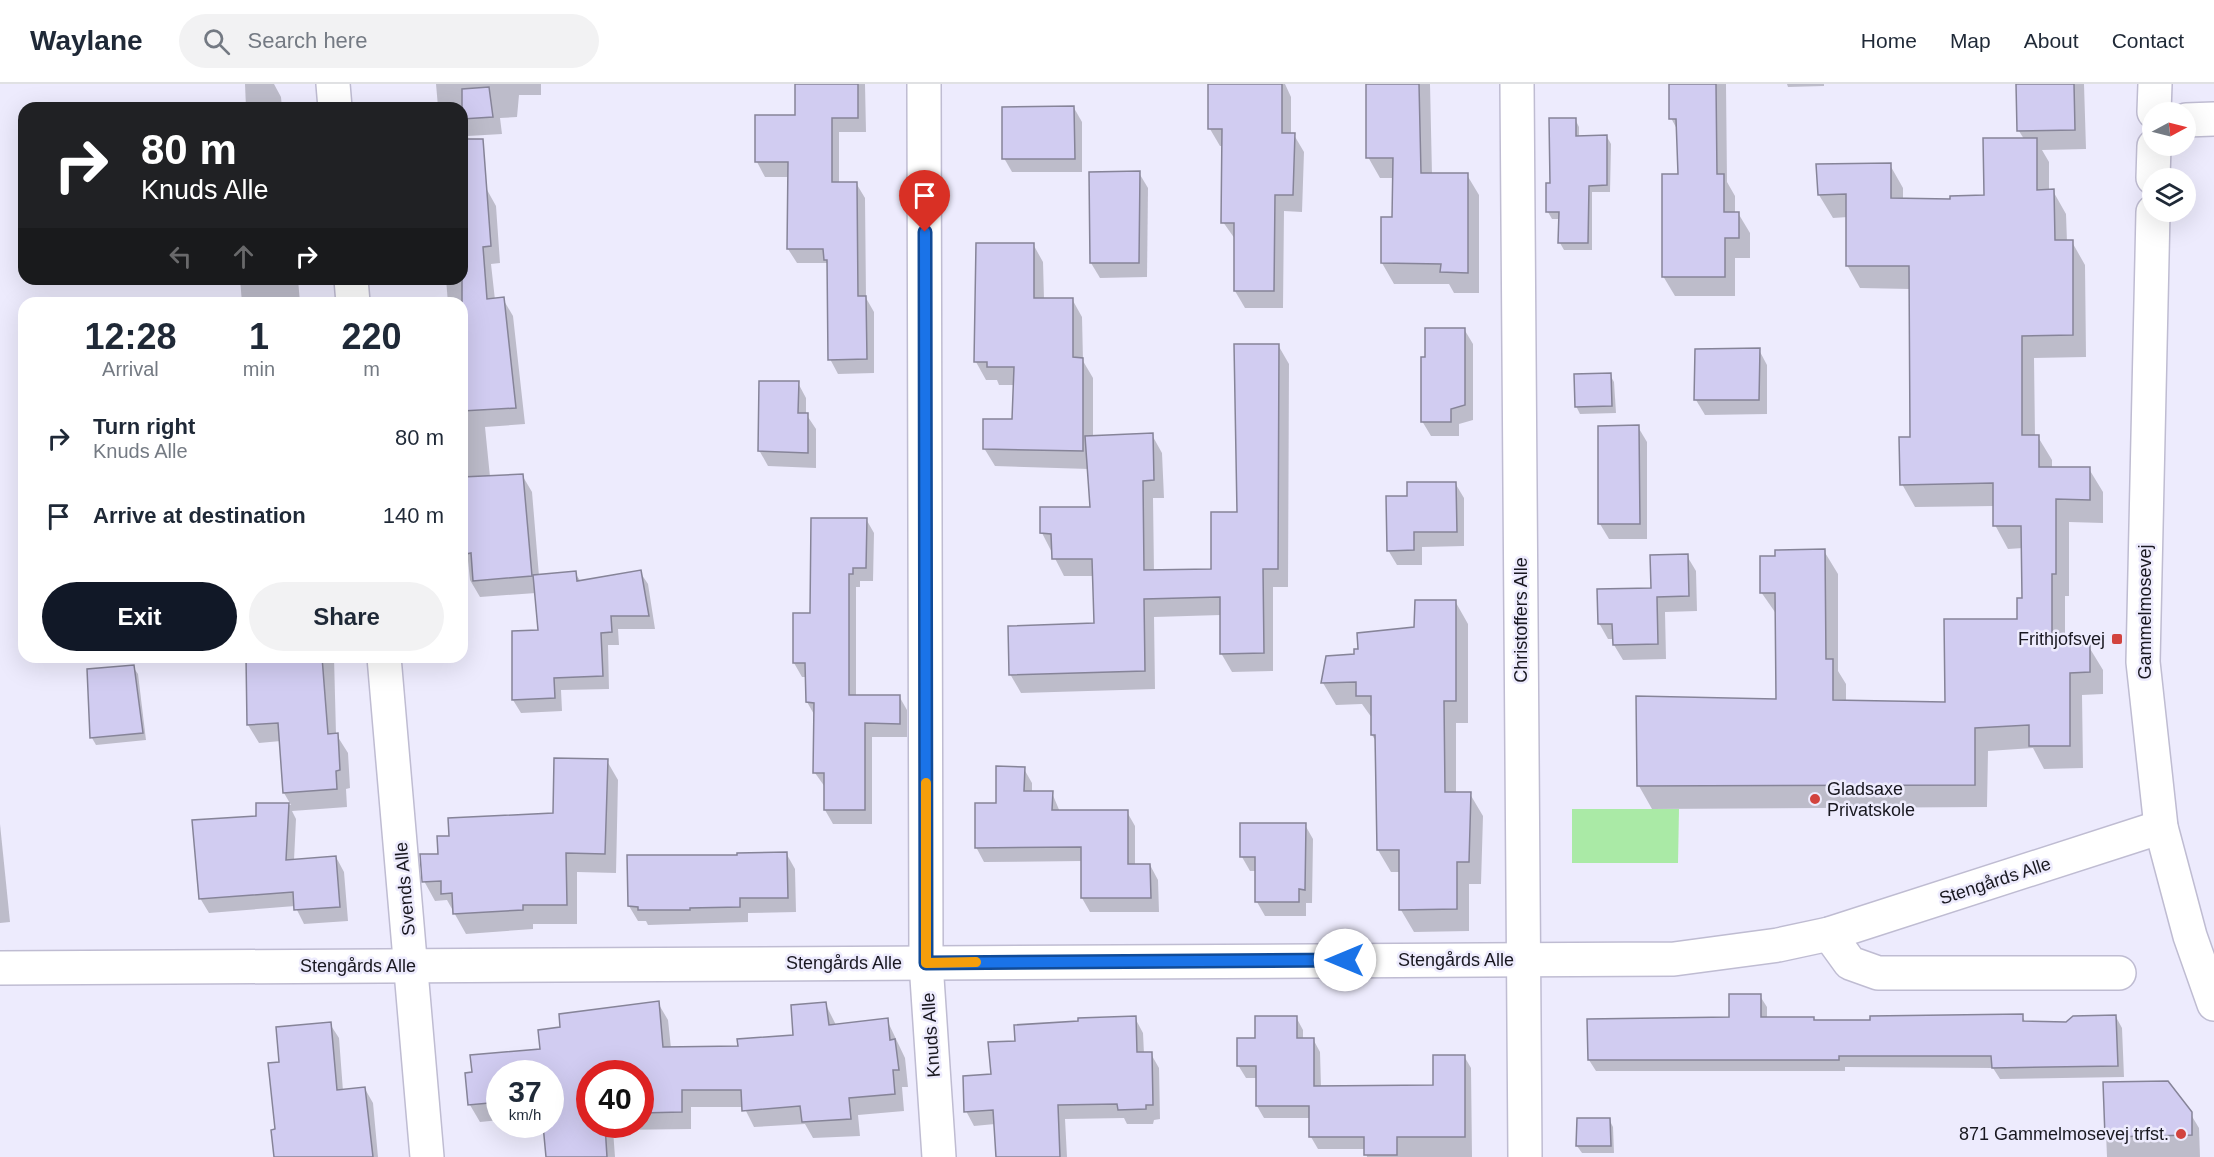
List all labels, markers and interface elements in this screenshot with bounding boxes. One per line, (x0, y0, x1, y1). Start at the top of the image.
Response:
search box (179, 14, 599, 68)
text: Waylane (30, 25, 143, 56)
icon: search (200, 25, 233, 58)
text: Search here (248, 28, 367, 53)
text: Home (1861, 29, 1917, 52)
text: Map (1950, 29, 1991, 52)
text: About (2024, 29, 2079, 52)
text: Contact (2112, 29, 2184, 52)
north arrow (2142, 102, 2196, 156)
map controls (2142, 102, 2196, 222)
icon: right (42, 126, 120, 204)
text: 80 m (141, 126, 237, 173)
button: layers (2142, 168, 2196, 222)
pin (899, 170, 950, 232)
text: Knuds Alle (141, 175, 269, 205)
icon: arrive (908, 179, 941, 212)
icon: left (164, 240, 197, 273)
icon: ahead (227, 240, 260, 273)
icon: right (290, 240, 323, 273)
text: 12:28 (84, 316, 176, 357)
text: 1 (249, 316, 269, 357)
text: 220 (341, 316, 402, 357)
text: Arrival (102, 358, 159, 380)
text: min (243, 358, 275, 380)
text: m (363, 358, 380, 380)
text: Turn right (93, 414, 195, 439)
icon: right (42, 422, 75, 455)
text: 80 m (395, 425, 444, 450)
text: Knuds Alle (93, 440, 188, 462)
icon: arrive (42, 500, 75, 533)
text: Arrive at destination (93, 503, 306, 528)
text: 140 m (383, 503, 444, 528)
street label: Gammelmosevej (2135, 544, 2155, 680)
street label: Christoffers Alle (1511, 557, 1531, 683)
button: Exit (42, 582, 237, 651)
button: Share (249, 582, 444, 651)
place label: Frithjofsvej (2018, 629, 2105, 649)
marker: Frithjofsvej (2110, 632, 2124, 646)
place label: Gladsaxe Privatskole (1827, 779, 1915, 820)
marker: Gladsaxe Privatskole (1808, 792, 1822, 806)
street label: Svends Alle (391, 841, 419, 937)
street label: Stengårds Alle (1937, 854, 2053, 908)
position arrow (1313, 928, 1377, 992)
street label: Stengårds Alle (1398, 950, 1514, 970)
street label: Stengårds Alle (786, 953, 902, 973)
street label: Stengårds Alle (300, 956, 416, 976)
street label: Knuds Alle (918, 992, 944, 1078)
speed limit sign: 40 (576, 1060, 654, 1138)
text: 37 (508, 1075, 542, 1108)
text: km/h (509, 1106, 541, 1123)
place label: 871 Gammelmosevej trfst. (1959, 1124, 2169, 1144)
marker: 871 Gammelmosevej trfst. (2174, 1127, 2188, 1141)

